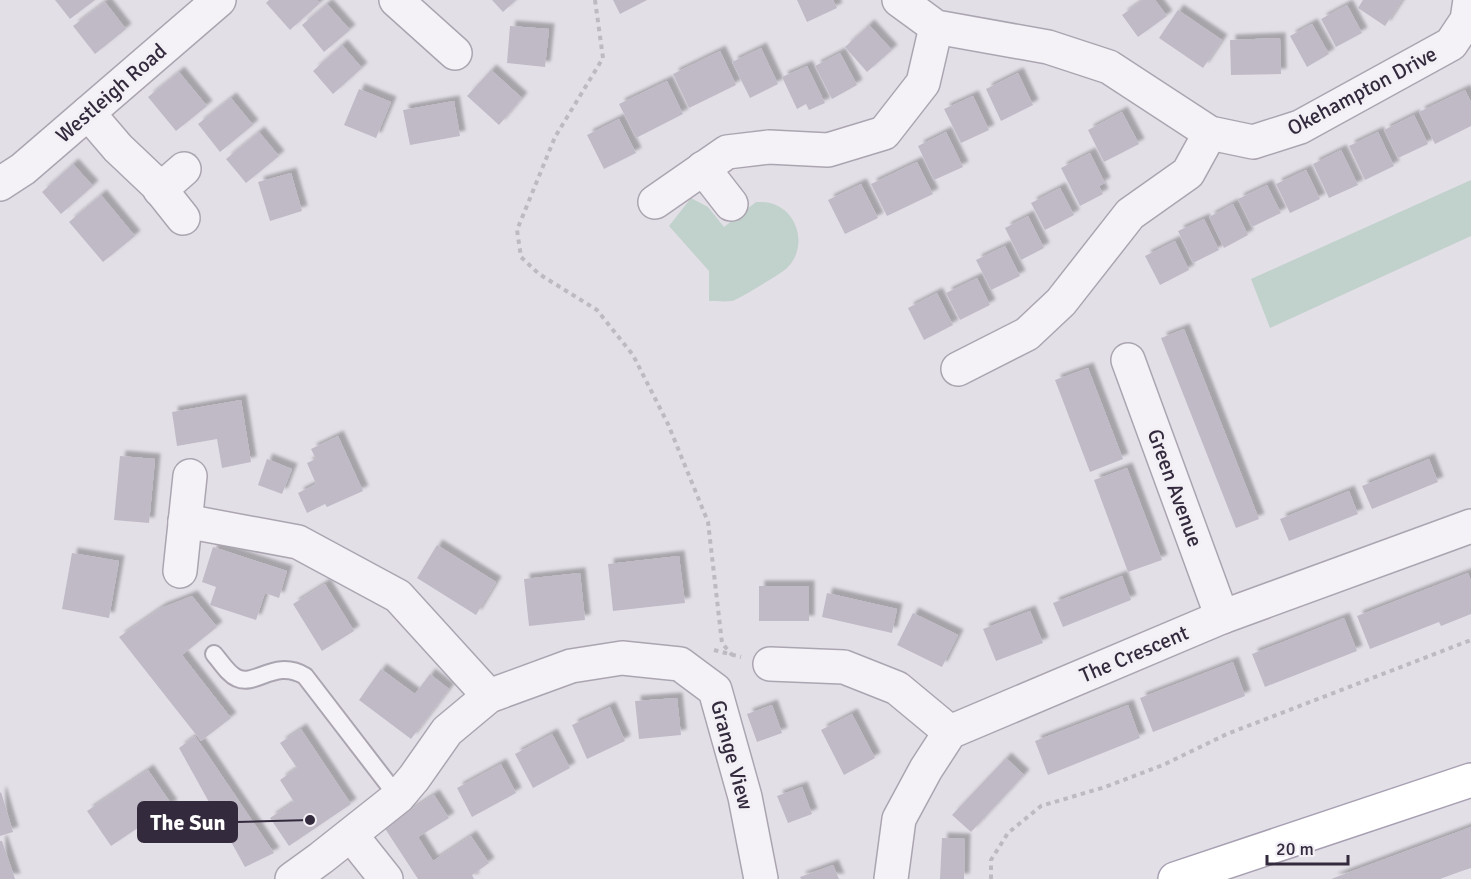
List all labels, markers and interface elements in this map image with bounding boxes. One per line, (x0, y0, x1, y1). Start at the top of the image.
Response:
street label: Westleigh Road (50, 38, 172, 148)
street label: Okehampton Drive (1283, 41, 1441, 141)
street label: Green Avenue (1142, 425, 1208, 551)
street label: The Crescent (1076, 619, 1192, 689)
street label: Grange View (705, 697, 759, 813)
callout: The Sun (138, 802, 237, 842)
text: The Sun (150, 809, 226, 836)
scale bar (1267, 828, 1348, 866)
text: 20 m (1276, 838, 1314, 860)

